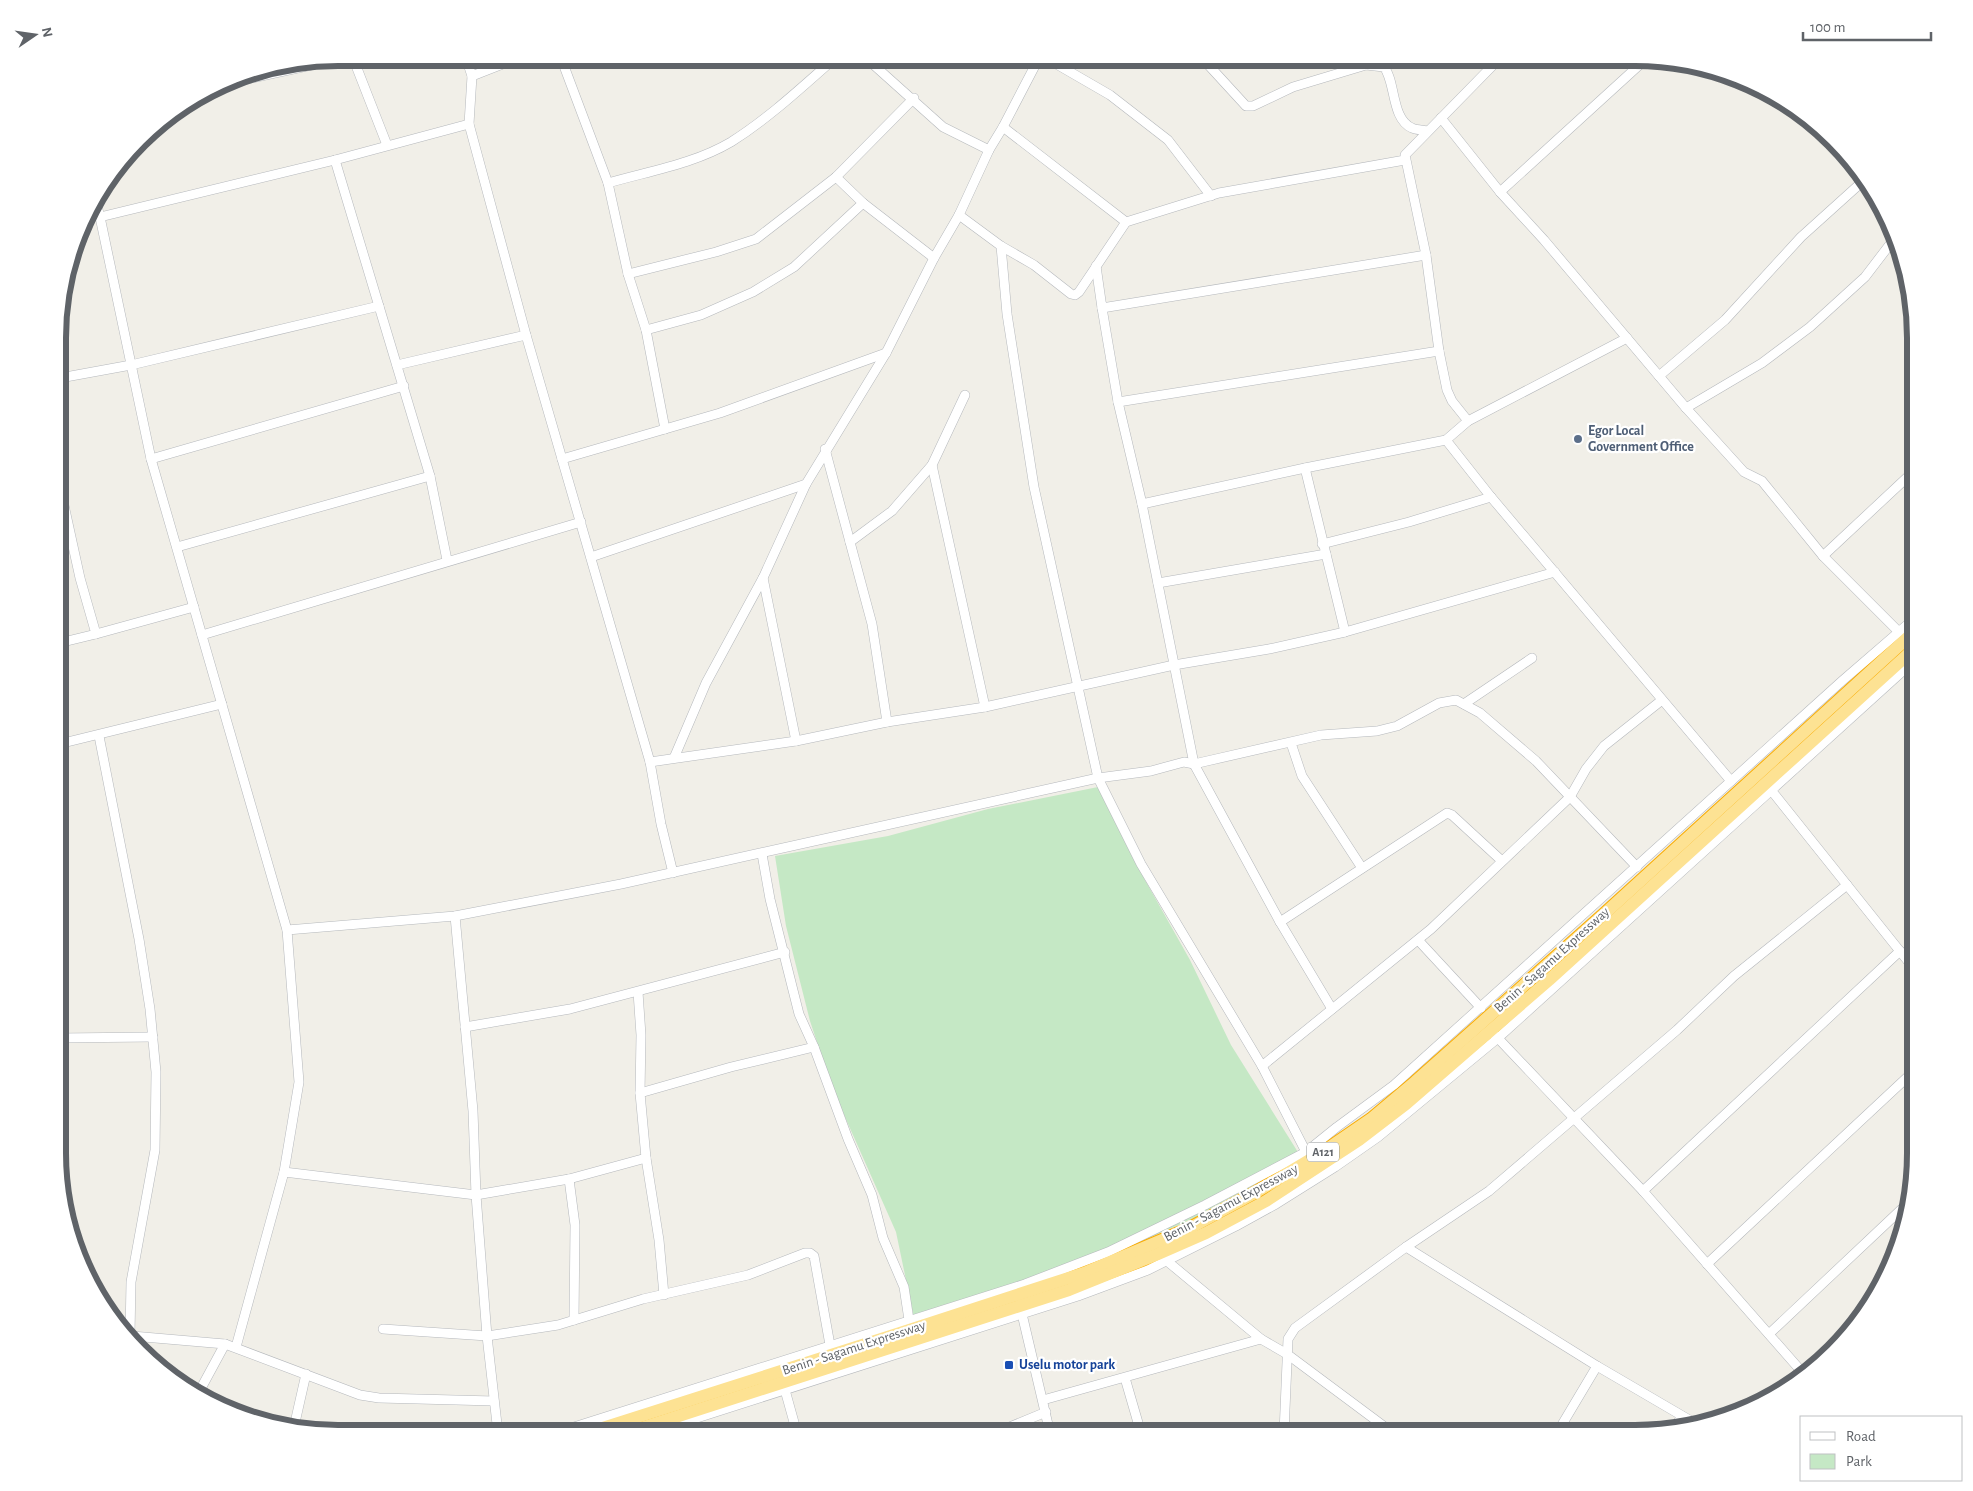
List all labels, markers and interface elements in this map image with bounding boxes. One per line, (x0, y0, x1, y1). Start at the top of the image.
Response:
north arrow (10, 10, 60, 60)
scale bar (1803, 10, 1930, 42)
text: 100 m (1810, 20, 1845, 35)
text: N (39, 26, 55, 39)
place label: Egor Local Government Office (1588, 424, 1694, 454)
marker: Egor Local Government Office (1572, 433, 1584, 445)
street label: Benin - Sagamu Expressway (1492, 905, 1612, 1015)
road number: A121 (1307, 1142, 1339, 1162)
street label: Benin - Sagamu Expressway (1162, 1162, 1300, 1244)
street label: Benin - Sagamu Expressway (781, 1318, 927, 1378)
place label: Uselu motor park (1019, 1358, 1115, 1372)
marker: Uselu motor park (1003, 1359, 1015, 1371)
legend (1800, 1416, 1963, 1481)
text: Road (1846, 1429, 1876, 1444)
text: Park (1846, 1454, 1872, 1469)

